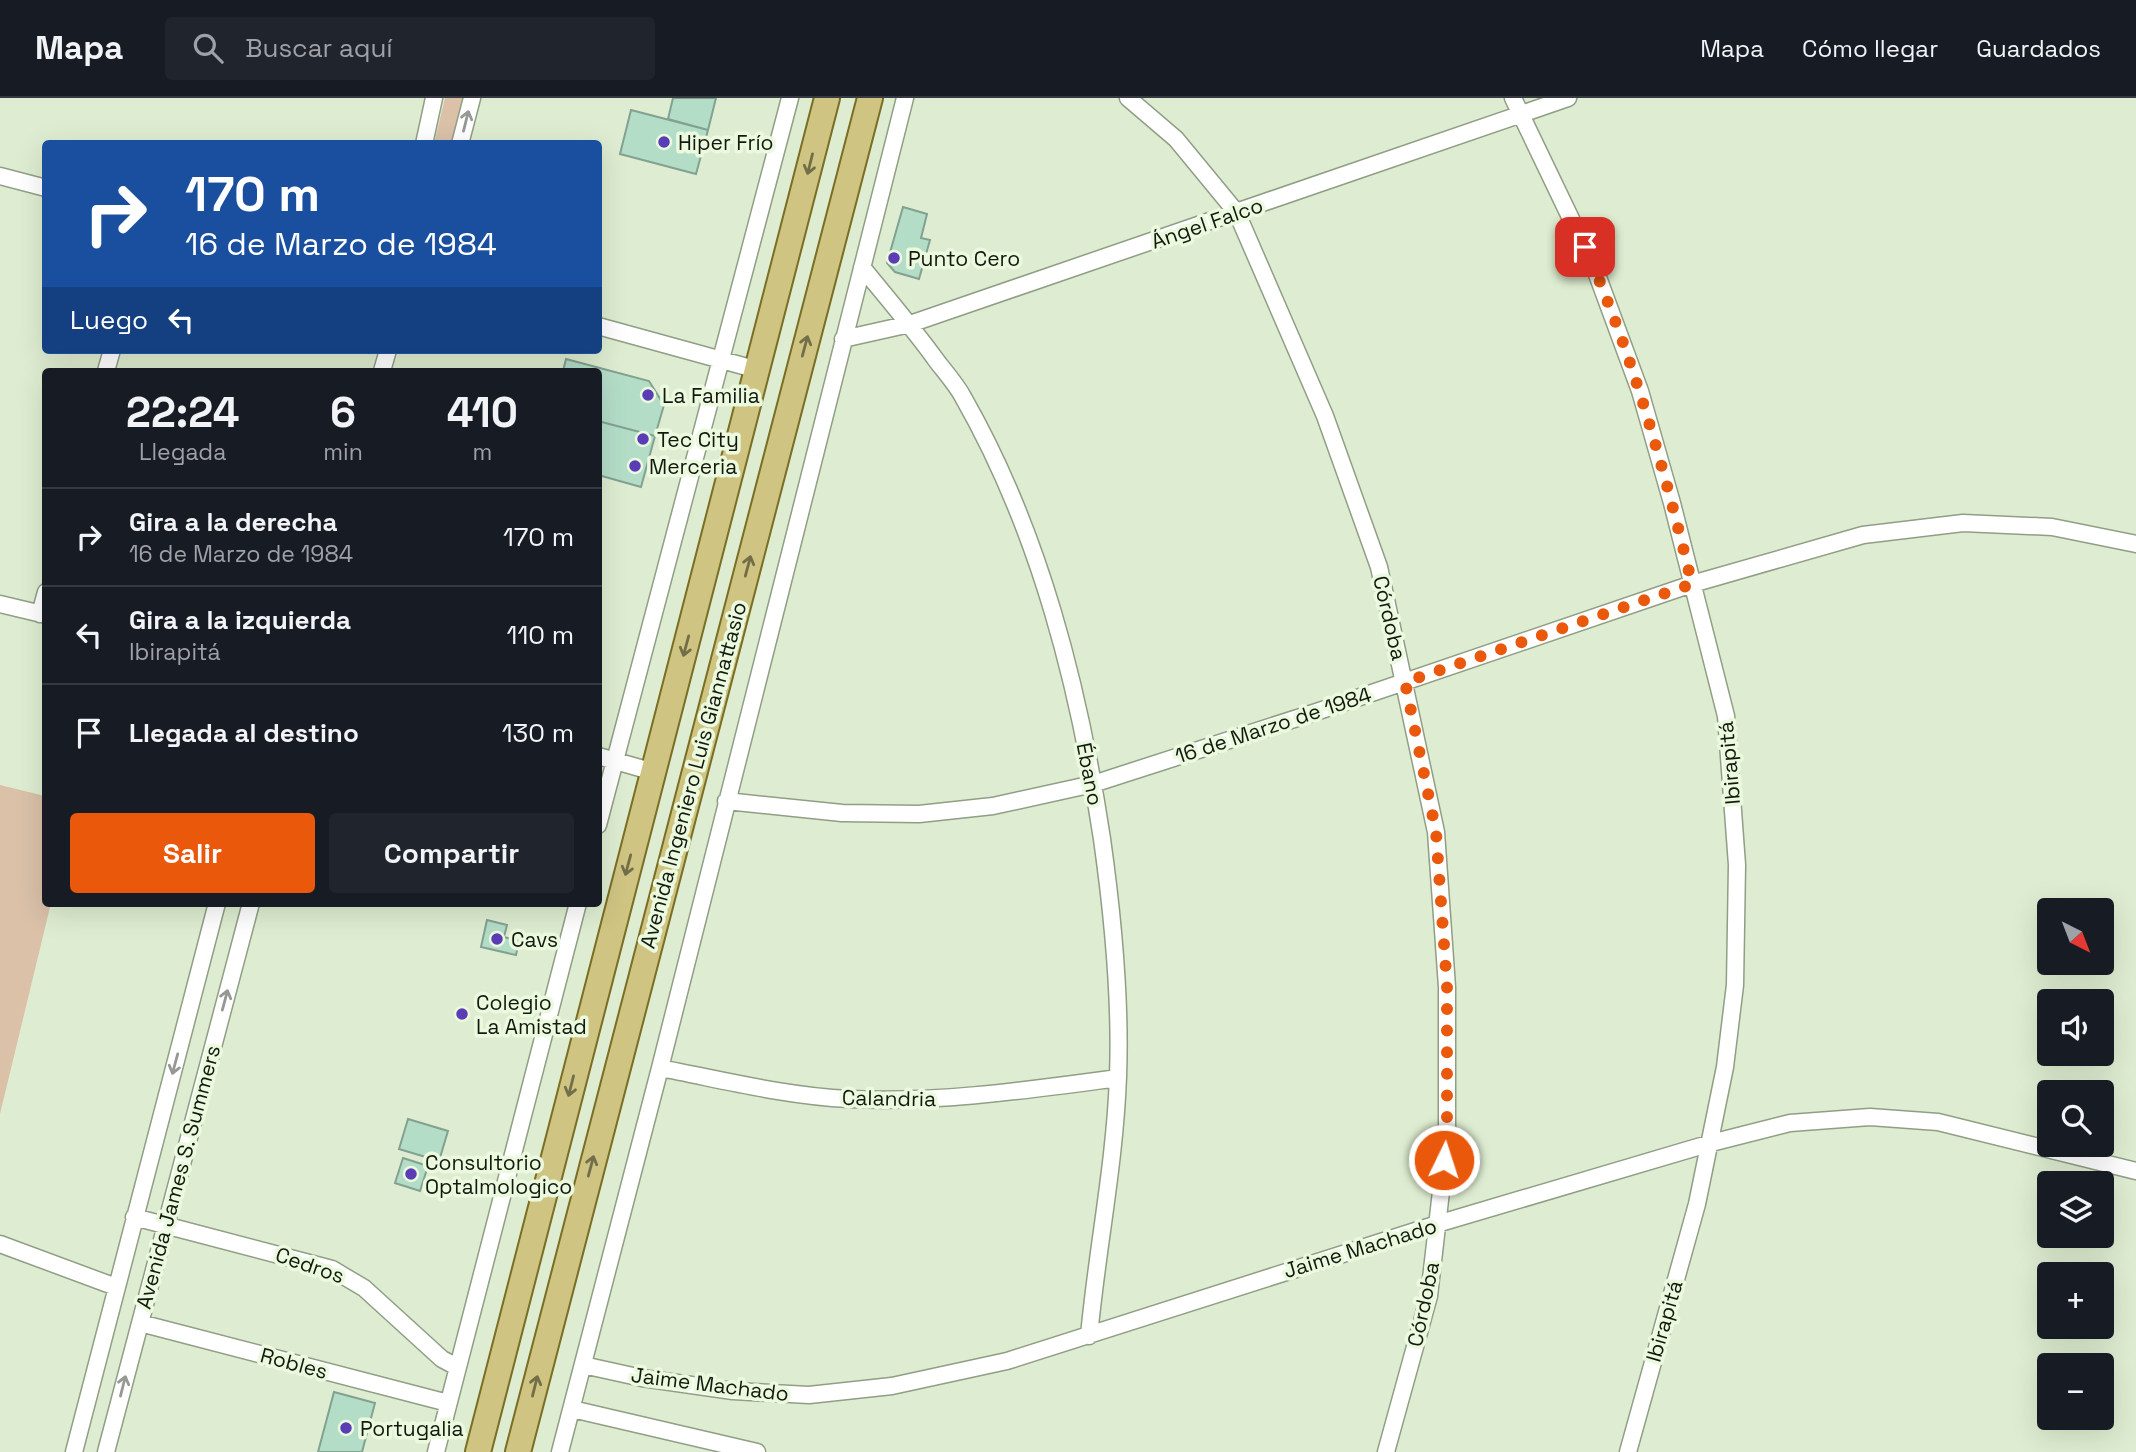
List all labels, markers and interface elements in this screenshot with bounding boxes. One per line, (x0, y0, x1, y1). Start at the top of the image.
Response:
search box (165, 17, 655, 80)
text: Mapa (35, 27, 123, 69)
icon: search (189, 29, 227, 67)
text: Buscar aquí (245, 31, 393, 65)
text: Mapa (1700, 33, 1764, 64)
text: Cómo llegar (1802, 33, 1938, 64)
text: Guardados (1976, 33, 2101, 64)
one-way arrow (460, 110, 473, 133)
place label: Hiper Frío (678, 129, 774, 156)
marker: Hiper Frío (656, 134, 672, 150)
one-way arrow (803, 152, 816, 175)
text: 170 m (185, 163, 320, 225)
icon: right (70, 168, 161, 259)
street label: Ángel Falco (1148, 191, 1266, 255)
pin (1555, 217, 1615, 277)
text: 16 de Marzo de 1984 (185, 224, 497, 264)
icon: arrive (1566, 228, 1604, 266)
place label: Punto Cero (908, 245, 1020, 272)
marker: Punto Cero (886, 250, 902, 266)
icon: left (162, 301, 200, 339)
text: Luego (70, 303, 148, 337)
one-way arrow (799, 335, 812, 358)
place label: La Familia (662, 382, 760, 409)
text: 22:24 (126, 386, 239, 439)
text: 6 (330, 386, 356, 439)
text: 410 (447, 386, 518, 439)
marker: La Familia (640, 387, 656, 403)
place label: Tec City (657, 426, 739, 453)
marker: Tec City (635, 431, 651, 447)
text: Llegada (139, 437, 226, 467)
text: min (323, 437, 363, 467)
text: m (473, 437, 492, 467)
place label: Merceria (649, 453, 737, 480)
marker: Merceria (627, 458, 643, 474)
text: Gira a la derecha (129, 505, 338, 539)
icon: right (70, 518, 108, 556)
text: 170 m (503, 520, 574, 554)
text: 16 de Marzo de 1984 (129, 539, 353, 569)
one-way arrow (742, 555, 755, 577)
street label: Córdoba (1367, 573, 1413, 663)
street label: Avenida Ingeniero Luis Giannattasio (634, 599, 752, 951)
text: Gira a la izquierda (129, 603, 351, 637)
icon: left (70, 616, 108, 654)
text: 110 m (507, 618, 574, 652)
one-way arrow (679, 634, 692, 656)
text: Ibirapitá (129, 637, 221, 667)
street label: 16 de Marzo de 1984 (1172, 681, 1374, 769)
icon: arrive (70, 714, 108, 752)
text: Llegada al destino (129, 716, 359, 750)
text: 130 m (502, 716, 574, 750)
street label: Ibirapitá (1712, 720, 1746, 806)
street label: Ébano (1071, 740, 1109, 808)
button: Salir (70, 813, 315, 893)
button: Compartir (329, 813, 574, 893)
one-way arrow (621, 854, 634, 876)
north arrow (2037, 898, 2114, 975)
map controls (2037, 898, 2114, 1430)
place label: Cavs (511, 926, 558, 953)
marker: Cavs (489, 931, 505, 947)
one-way arrow (219, 989, 232, 1012)
place label: Colegio La Amistad (476, 989, 587, 1040)
button: sound (2037, 989, 2114, 1066)
marker: Colegio La Amistad (454, 1006, 470, 1022)
street label: Avenida James S. Summers (130, 1042, 226, 1312)
one-way arrow (168, 1052, 181, 1075)
one-way arrow (564, 1075, 577, 1097)
button: search (2037, 1080, 2114, 1157)
street label: Calandria (842, 1084, 936, 1112)
position arrow (1407, 1123, 1481, 1197)
place label: Consultorio Optalmologico (425, 1149, 572, 1200)
one-way arrow (585, 1155, 598, 1177)
marker: Consultorio Optalmologico (403, 1166, 419, 1182)
button: layers (2037, 1171, 2114, 1248)
street label: Jaime Machado (1280, 1212, 1440, 1284)
street label: Cedros (272, 1241, 348, 1289)
street label: Córdoba (1401, 1259, 1445, 1349)
button: + (2037, 1262, 2114, 1339)
street label: Ibirapitá (1639, 1277, 1689, 1365)
street label: Robles (257, 1341, 331, 1385)
button: − (2037, 1353, 2114, 1430)
street label: Jaime Machado (630, 1361, 790, 1407)
one-way arrow (118, 1375, 131, 1397)
one-way arrow (529, 1375, 542, 1398)
place label: Portugalia (360, 1415, 464, 1442)
marker: Portugalia (338, 1420, 354, 1436)

